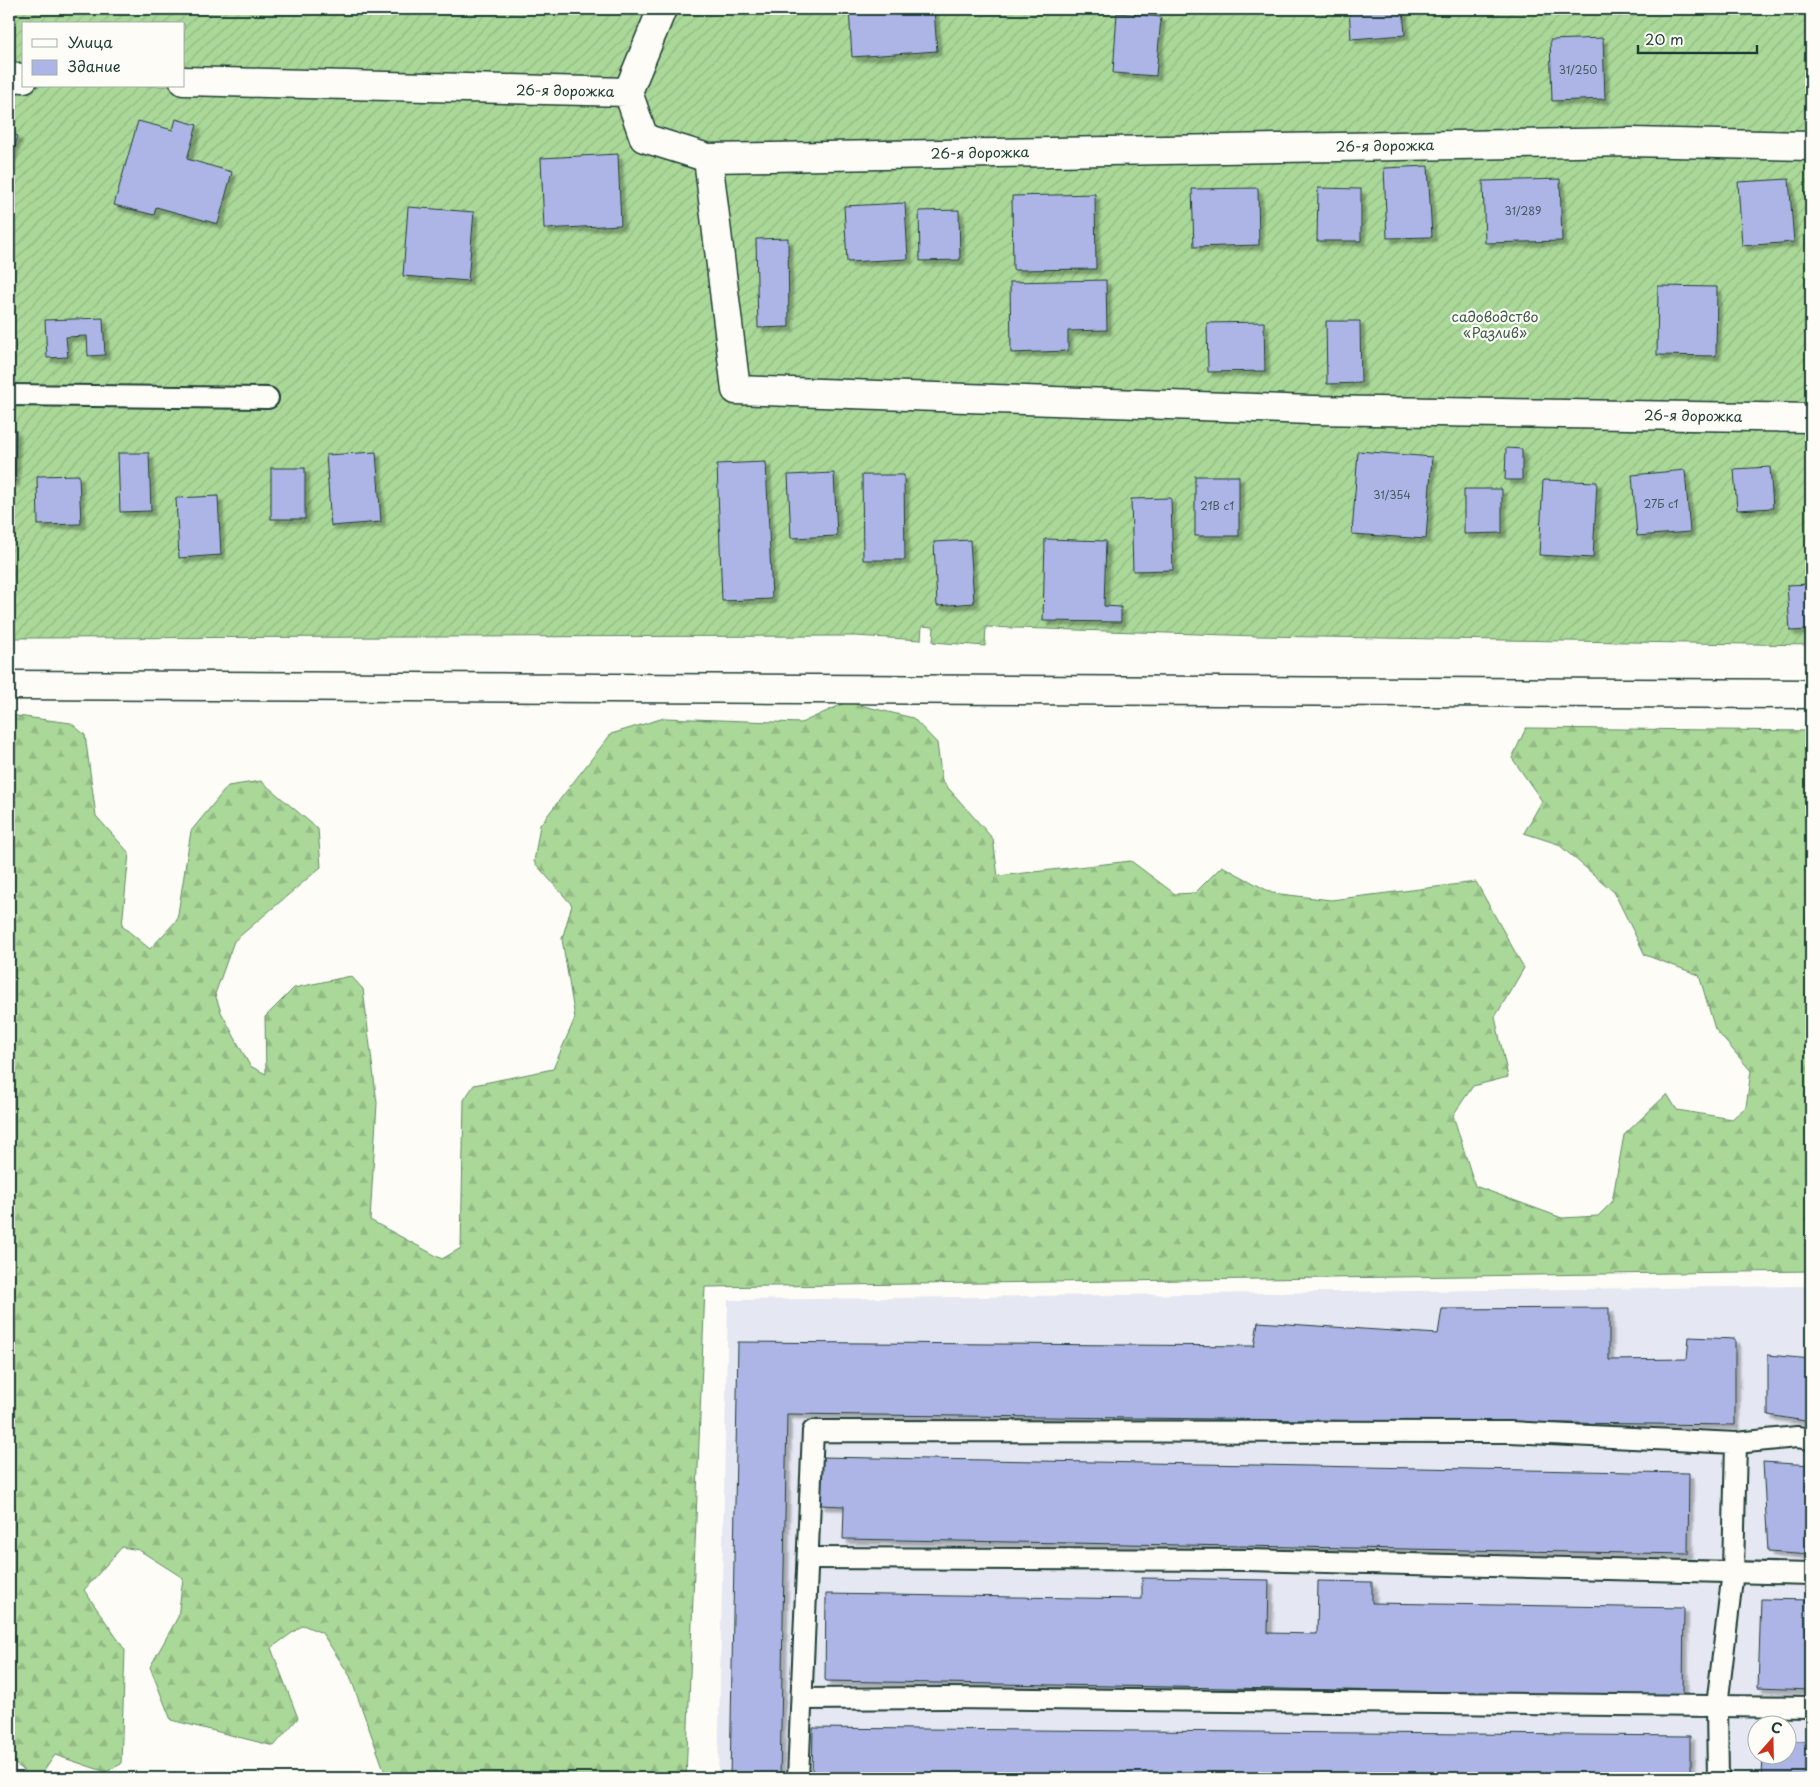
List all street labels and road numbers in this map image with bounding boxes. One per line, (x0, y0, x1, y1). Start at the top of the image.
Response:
street label: 26-я дорожка (516, 79, 615, 102)
street label: 26-я дорожка (1336, 134, 1435, 157)
street label: 26-я дорожка (931, 141, 1030, 164)
street label: 26-я дорожка (1644, 404, 1743, 427)

